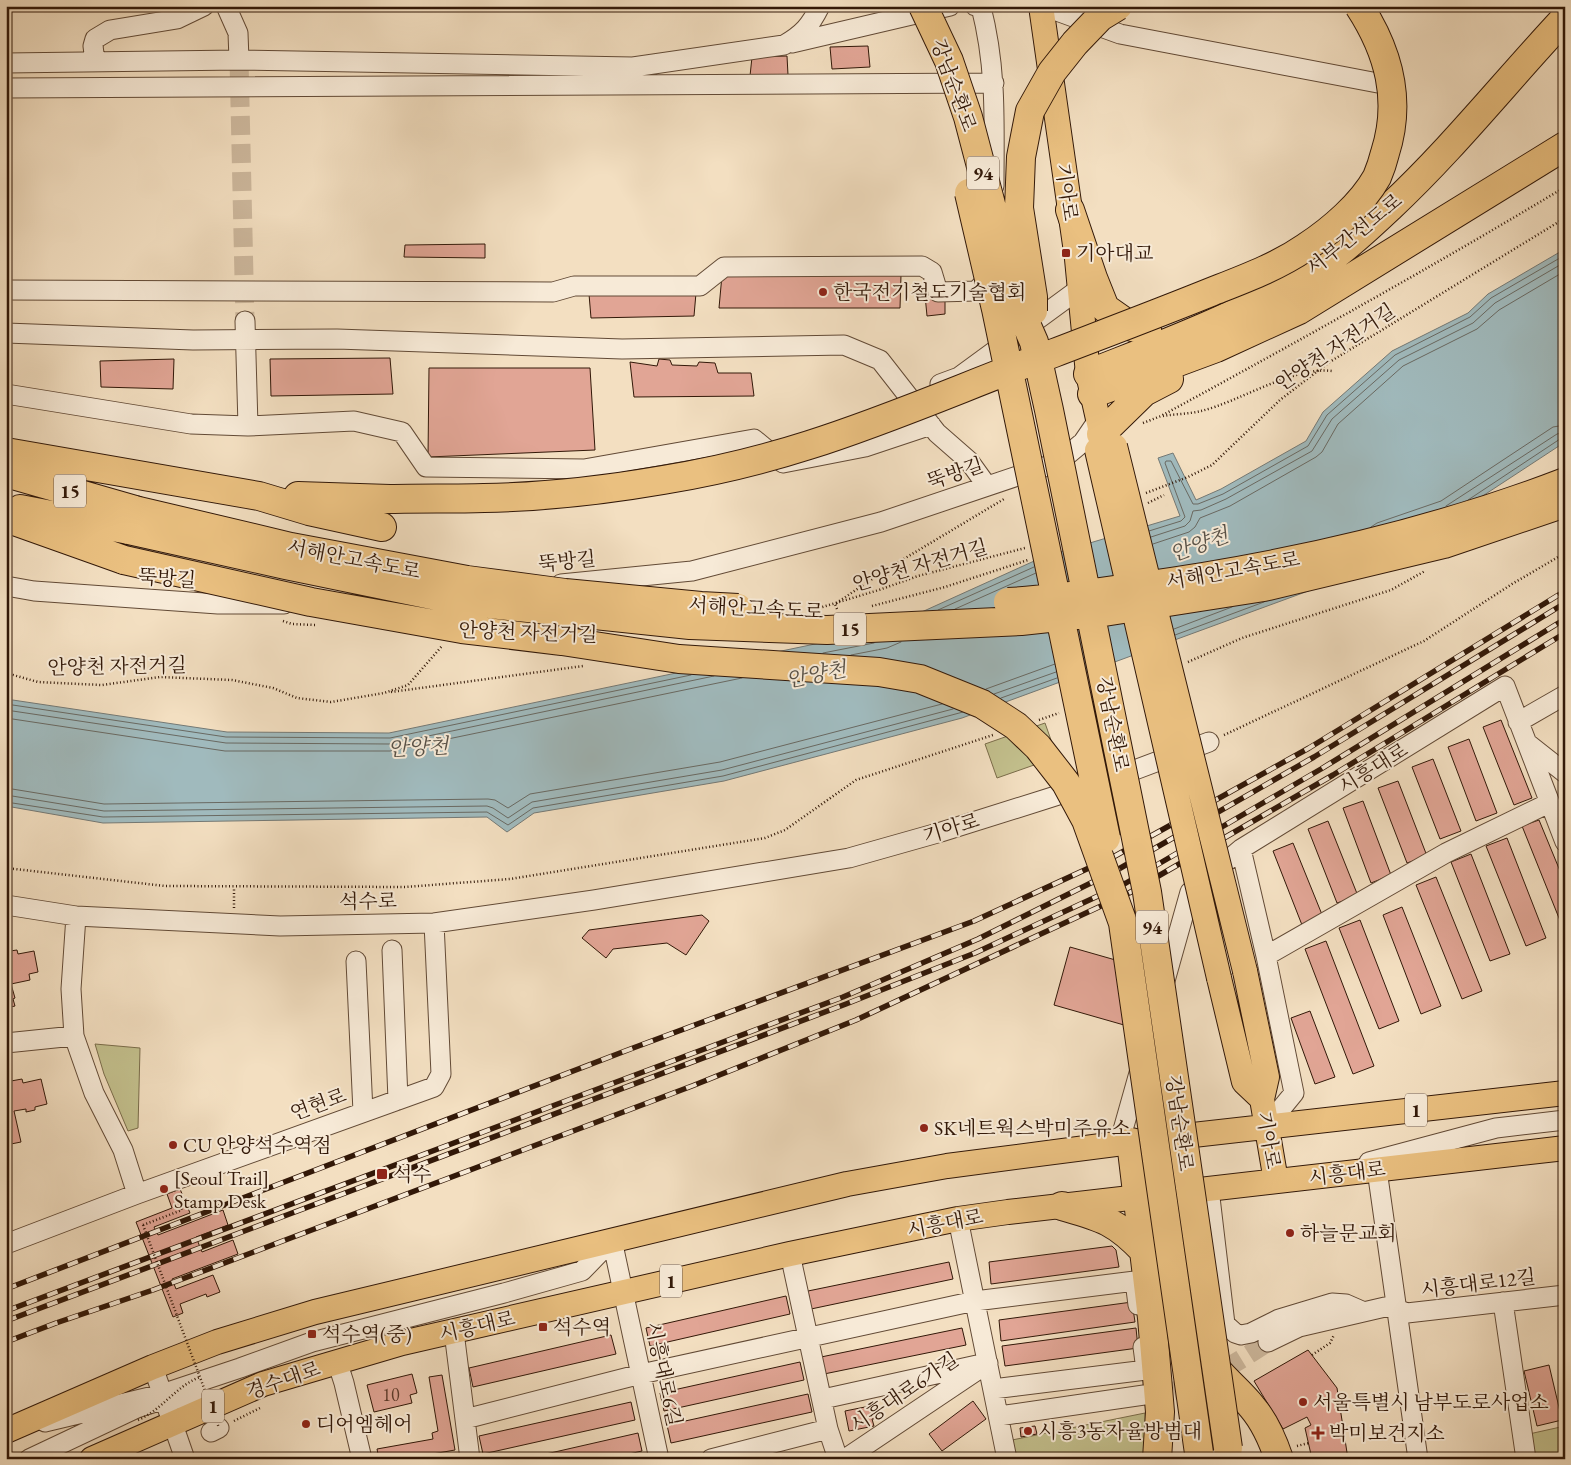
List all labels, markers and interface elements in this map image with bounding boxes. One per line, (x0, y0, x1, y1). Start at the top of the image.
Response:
street label: 강남순환로 (925, 35, 983, 135)
road number: 94 (967, 156, 999, 190)
street label: 기아로 (1050, 161, 1084, 223)
street label: 서부간선도로 (1301, 187, 1407, 281)
place label: 기아대교 (1076, 240, 1154, 266)
marker: 기아대교 (1060, 247, 1072, 259)
place label: 한국전기철도기술협회 (833, 279, 1026, 305)
marker: 한국전기철도기술협회 (817, 286, 829, 298)
street label: 안양천 자전거길 (1270, 297, 1400, 397)
street label: 뚝방길 (923, 451, 987, 495)
road number: 15 (54, 474, 86, 508)
water label: 안양천 (1166, 520, 1234, 567)
street label: 서해안고속도로 (285, 533, 423, 585)
street label: 안양천 자전거길 (849, 533, 991, 597)
street label: 뚝방길 (537, 545, 597, 577)
street label: 서해안고속도로 (1164, 545, 1302, 595)
street label: 뚝방길 (137, 563, 197, 593)
street label: 서해안고속도로 (688, 591, 824, 625)
road number: 15 (834, 612, 866, 646)
street label: 안양천 자전거길 (458, 617, 598, 647)
street label: 안양천 자전거길 (47, 652, 187, 680)
water label: 안양천 (784, 655, 850, 693)
street label: 강남순환로 (1091, 674, 1135, 774)
water label: 안양천 (387, 732, 451, 762)
street label: 시흥대로 (1333, 736, 1413, 800)
street label: 기아로 (919, 807, 983, 849)
street label: 석수로 (339, 887, 397, 915)
road number: 94 (1136, 910, 1168, 944)
street label: 강남순환로 (1160, 1073, 1200, 1173)
street label: 연현로 (286, 1082, 350, 1126)
road number: 1 (1405, 1094, 1427, 1126)
street label: 기아로 (1251, 1109, 1287, 1171)
place label: SK네트웍스박미주유소 (934, 1115, 1131, 1141)
marker: SK네트웍스박미주유소 (918, 1122, 930, 1134)
place label: CU 안양석수역점 (183, 1132, 332, 1158)
marker: CU 안양석수역점 (167, 1139, 179, 1151)
street label: 시흥대로 (1307, 1155, 1387, 1191)
place label: 석수 (393, 1161, 432, 1187)
place label: [Seoul Trail] Stamp Desk (174, 1165, 269, 1214)
marker: 석수 (375, 1167, 389, 1181)
marker: [Seoul Trail] Stamp Desk (158, 1183, 170, 1195)
street label: 시흥대로 (905, 1203, 985, 1243)
place label: 하늘문교회 (1300, 1220, 1397, 1246)
marker: 하늘문교회 (1284, 1227, 1296, 1239)
street label: 시흥대로12길 (1419, 1263, 1537, 1303)
road number: 1 (660, 1264, 682, 1298)
street label: 시흥대로 (436, 1305, 518, 1347)
place label: 석수역 (553, 1314, 611, 1340)
street label: 시흥대로6길 (640, 1319, 688, 1429)
place label: 석수역(중) (322, 1321, 412, 1347)
marker: 석수역 (537, 1321, 549, 1333)
marker: 석수역(중) (306, 1328, 318, 1340)
street label: 시흥대로6가길 (845, 1346, 963, 1438)
street label: 경수대로 (242, 1355, 324, 1405)
house number: 10 (382, 1383, 400, 1406)
place label: 서울특별시 남부도로사업소 (1313, 1389, 1549, 1415)
road number: 1 (202, 1390, 224, 1422)
marker: 서울특별시 남부도로사업소 (1297, 1396, 1309, 1408)
place label: 디어엠헤어 (316, 1411, 413, 1437)
marker: 디어엠헤어 (300, 1418, 312, 1430)
place label: 시흥3동자율방범대 (1038, 1418, 1202, 1444)
place label: 박미보건지소 (1329, 1420, 1445, 1446)
marker: 시흥3동자율방범대 (1022, 1425, 1034, 1437)
marker: 박미보건지소 (1311, 1426, 1325, 1440)

